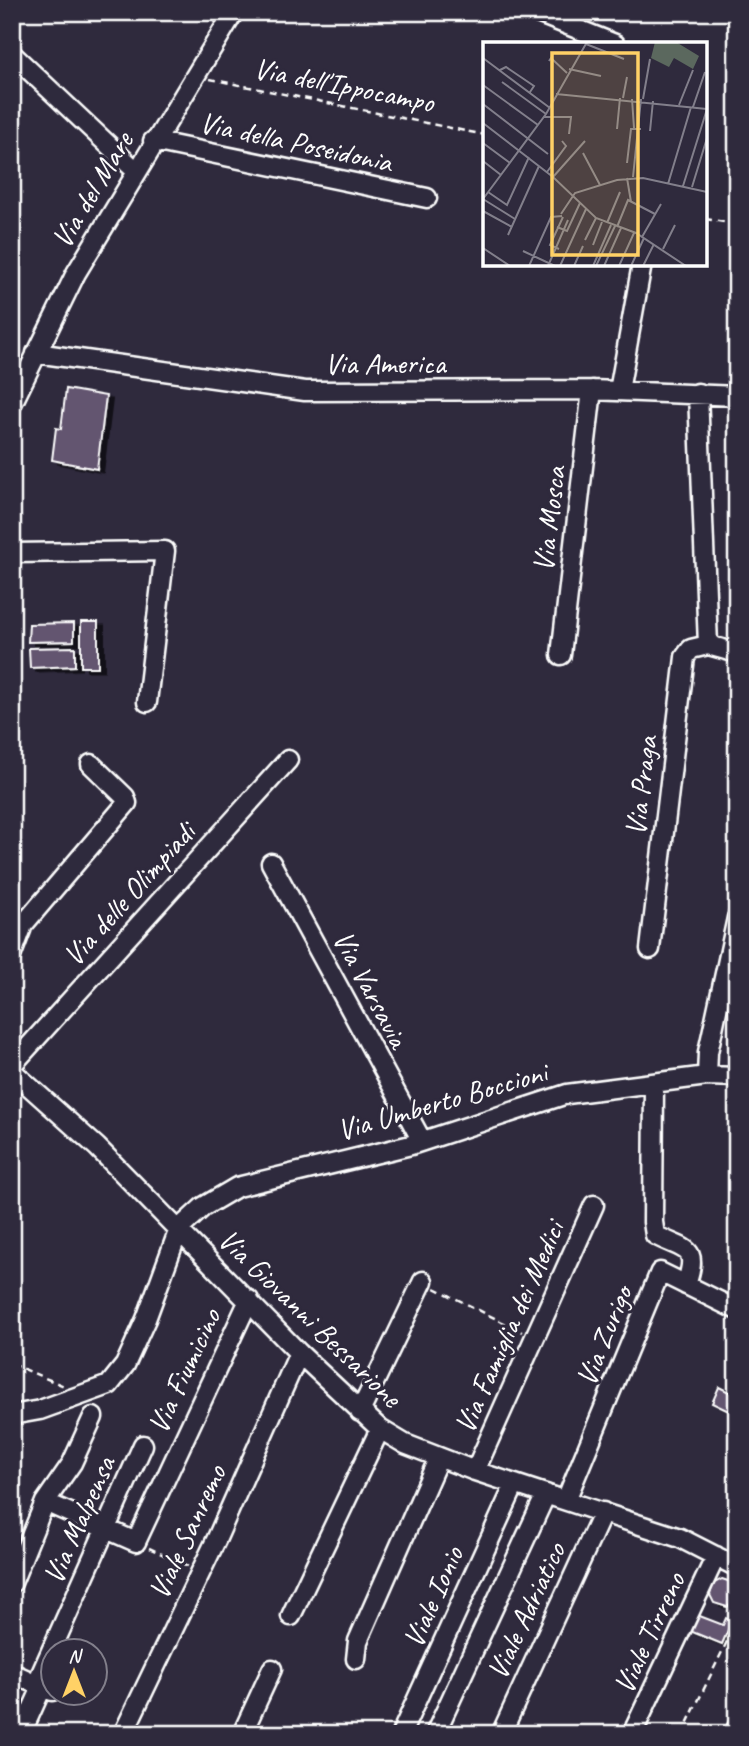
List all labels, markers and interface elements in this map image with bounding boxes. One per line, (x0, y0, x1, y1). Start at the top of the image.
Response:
inset map (483, 42, 707, 266)
street label: Via dell'Ippocampo (251, 49, 438, 121)
street label: Via della Poseidonia (196, 103, 397, 181)
street label: Via del Mare (43, 123, 143, 255)
street label: Via America (325, 344, 447, 382)
street label: Via Mosca (524, 462, 575, 574)
street label: Via Praga (616, 732, 666, 838)
street label: Via delle Olimpiadi (55, 812, 206, 974)
street label: Via Varsavia (324, 924, 419, 1057)
street label: Via Umberto Boccioni (333, 1052, 554, 1149)
street label: Via Famiglia dei Medici (445, 1212, 574, 1439)
street label: Via Giovanni Bessarione (210, 1221, 411, 1417)
street label: Via Zurigo (567, 1277, 642, 1391)
street label: Via Fiumicino (139, 1301, 230, 1439)
street label: Via Malpensa (34, 1449, 125, 1590)
street label: Viale Sanremo (139, 1458, 235, 1605)
street label: Viale Adriatico (478, 1535, 575, 1685)
street label: Viale Ionio (394, 1539, 473, 1653)
street label: Viale Tirreno (604, 1565, 694, 1700)
north arrow (38, 1638, 108, 1708)
text: N (68, 1644, 83, 1668)

